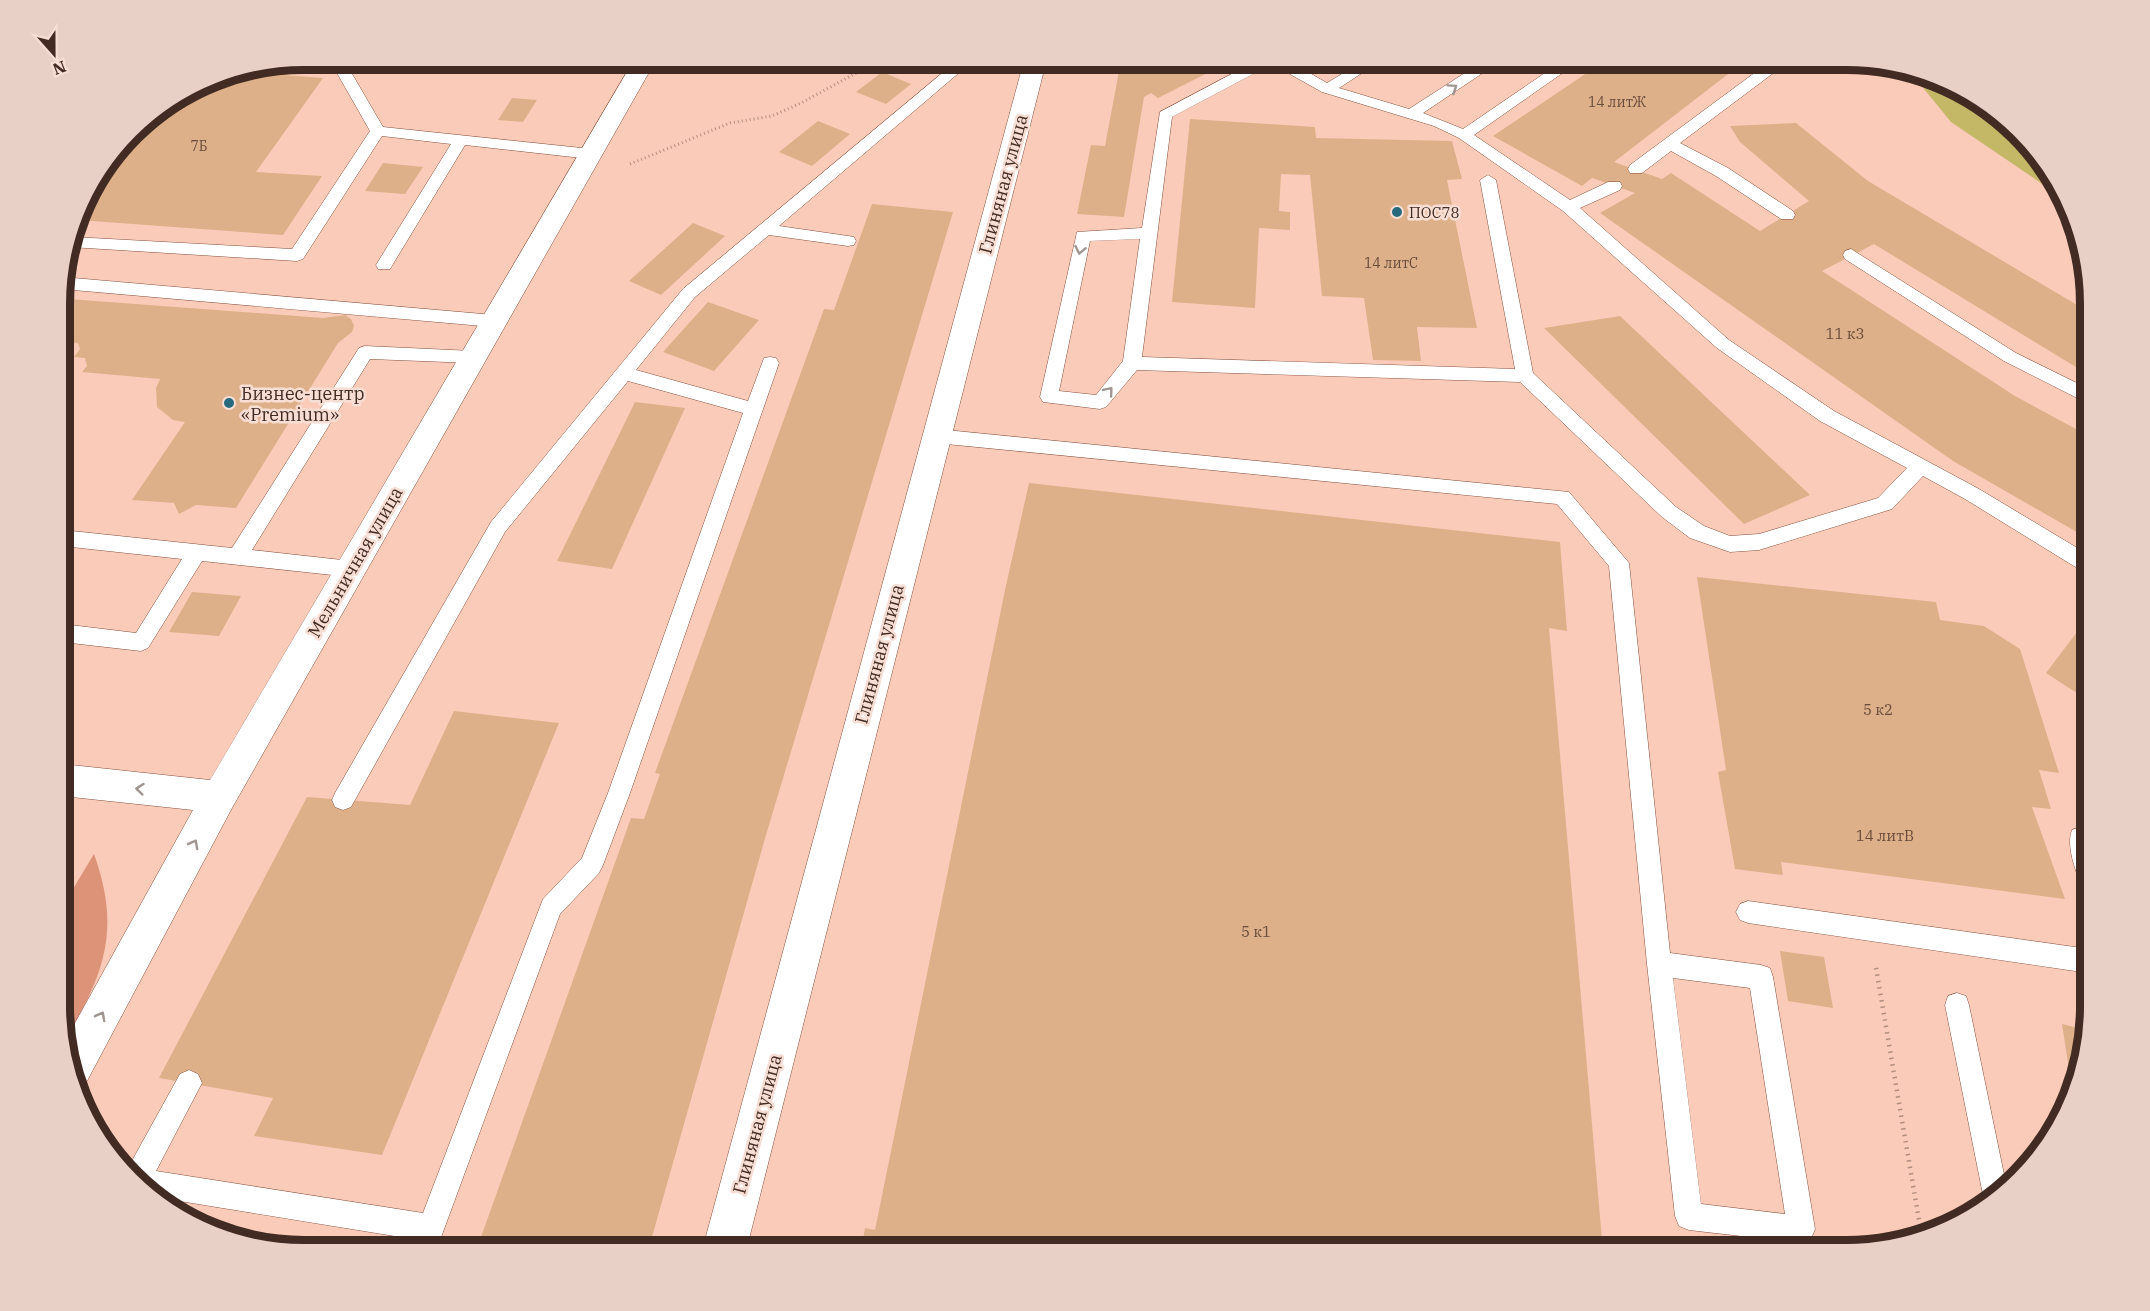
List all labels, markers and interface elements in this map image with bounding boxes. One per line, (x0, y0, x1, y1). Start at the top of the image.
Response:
north arrow (24, 24, 84, 84)
text: N (50, 56, 69, 80)
one-way arrow (1447, 83, 1457, 95)
house number: 14 литЖ (1588, 93, 1646, 111)
street label: Глиняная улица (973, 112, 1033, 256)
house number: 7Б (190, 137, 208, 155)
place label: ПОС78 (1409, 203, 1459, 222)
marker: ПОС78 (1390, 205, 1404, 219)
one-way arrow (1075, 245, 1088, 255)
house number: 14 литС (1364, 254, 1418, 272)
house number: 11 к3 (1825, 324, 1865, 343)
place label: Бизнес-центр «Premium» (241, 382, 365, 426)
one-way arrow (1101, 387, 1112, 398)
marker: Бизнес-центр «Premium» (222, 396, 236, 410)
street label: Мельничная улица (302, 482, 408, 642)
street label: Глиняная улица (849, 582, 909, 726)
house number: 5 к2 (1863, 700, 1893, 719)
one-way arrow (135, 783, 144, 796)
house number: 14 литВ (1856, 826, 1914, 845)
one-way arrow (187, 840, 198, 851)
house number: 5 к1 (1241, 922, 1271, 941)
one-way arrow (94, 1012, 105, 1022)
street label: Глиняная улица (727, 1052, 787, 1196)

